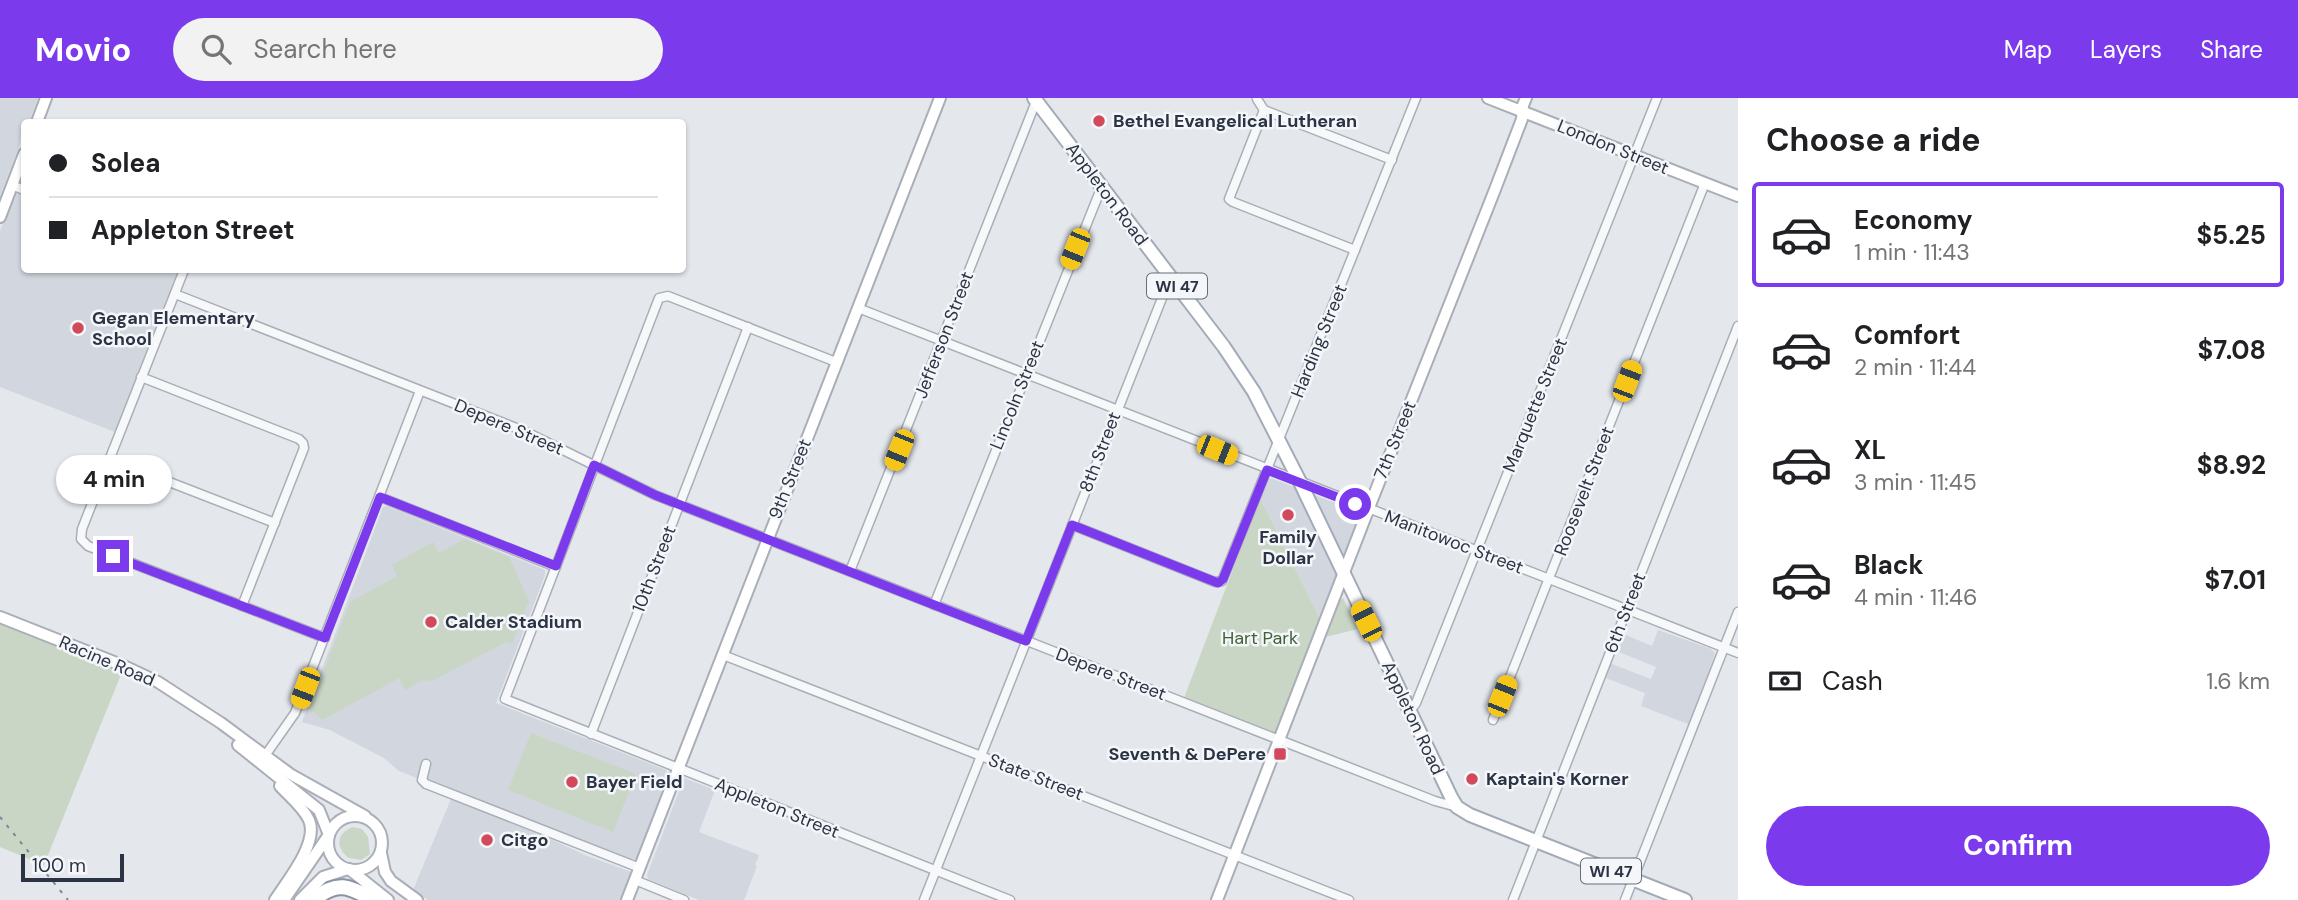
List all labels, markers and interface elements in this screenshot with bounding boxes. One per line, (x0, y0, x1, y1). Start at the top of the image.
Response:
search box (173, 18, 663, 81)
text: Movio (35, 28, 131, 71)
icon: search (197, 30, 235, 68)
text: Search here (253, 32, 397, 66)
text: Map (2004, 34, 2052, 65)
text: Layers (2090, 34, 2162, 65)
text: Share (2200, 34, 2263, 65)
place label: Bethel Evangelical Lutheran (1113, 109, 1357, 133)
marker: Bethel Evangelical Lutheran (1091, 113, 1107, 129)
street label: London Street (1554, 114, 1672, 180)
text: Choose a ride (1766, 119, 1981, 161)
street label: Appleton Road (1060, 138, 1154, 250)
text: Solea (91, 146, 160, 180)
icon: car (1770, 203, 1833, 266)
text: Economy (1854, 203, 1972, 237)
text: Appleton Street (91, 213, 295, 247)
text: $5.25 (2196, 218, 2266, 252)
car (1058, 226, 1093, 272)
text: 1 min · 11:43 (1854, 237, 1970, 267)
street label: Jefferson Street (909, 268, 979, 402)
road number: WI 47 (1147, 274, 1207, 298)
street label: Harding Street (1285, 281, 1353, 401)
place label: Gegan Elementary School (92, 306, 255, 351)
icon: car (1770, 318, 1833, 381)
text: Comfort (1854, 318, 1960, 352)
marker: Gegan Elementary School (70, 320, 86, 336)
text: $7.08 (2198, 333, 2266, 367)
street label: Marquette Street (1497, 334, 1573, 476)
street label: Lincoln Street (984, 337, 1050, 453)
text: 2 min · 11:44 (1854, 352, 1976, 382)
car (1610, 358, 1645, 404)
street label: Depere Street (451, 393, 567, 461)
street label: 7th Street (1368, 397, 1422, 483)
street label: 8th Street (1074, 408, 1126, 496)
street label: Roosevelt Street (1548, 423, 1620, 559)
car (882, 427, 917, 473)
car (1194, 432, 1241, 468)
icon: car (1770, 433, 1833, 496)
text: XL (1854, 433, 1886, 467)
street label: 9th Street (763, 435, 817, 523)
text: $8.92 (2197, 448, 2266, 482)
callout: 4 min (55, 454, 171, 504)
text: 4 min (83, 464, 145, 494)
text: 3 min · 11:45 (1854, 467, 1977, 497)
route start (1339, 488, 1371, 520)
street label: Manitowoc Street (1381, 504, 1527, 580)
marker: Family Dollar (1280, 507, 1296, 523)
street label: 10th Street (626, 522, 682, 616)
place label: Family Dollar (1259, 525, 1317, 570)
route end (97, 540, 129, 572)
icon: car (1770, 548, 1833, 611)
text: Black (1854, 548, 1924, 582)
text: $7.01 (2205, 563, 2266, 597)
street label: 6th Street (1599, 569, 1651, 657)
text: 4 min · 11:46 (1854, 582, 1978, 612)
car (1348, 598, 1385, 644)
place label: Calder Stadium (445, 610, 582, 634)
marker: Calder Stadium (423, 614, 439, 630)
park label: Hart Park (1222, 626, 1298, 650)
street label: Racine Road (55, 630, 159, 692)
street label: Depere Street (1052, 642, 1170, 706)
street label: Appleton Road (1376, 657, 1450, 779)
icon: cash (1766, 662, 1804, 700)
text: Cash (1822, 664, 1883, 698)
car (288, 665, 323, 711)
text: 1.6 km (2206, 666, 2270, 696)
car (1485, 673, 1520, 719)
place label: Seventh & DePere (1108, 742, 1266, 766)
marker: Seventh & DePere (1272, 746, 1288, 762)
street label: State Street (985, 748, 1087, 806)
place label: Kaptain's Korner (1486, 767, 1629, 791)
place label: Bayer Field (586, 770, 683, 794)
marker: Kaptain's Korner (1464, 771, 1480, 787)
street label: Appleton Street (711, 772, 843, 844)
marker: Bayer Field (564, 774, 580, 790)
button: Confirm (1766, 806, 2270, 886)
place label: Citgo (501, 828, 548, 852)
marker: Citgo (479, 832, 495, 848)
scale bar (21, 851, 124, 883)
text: 100 m (32, 853, 86, 878)
road number: WI 47 (1581, 858, 1641, 884)

